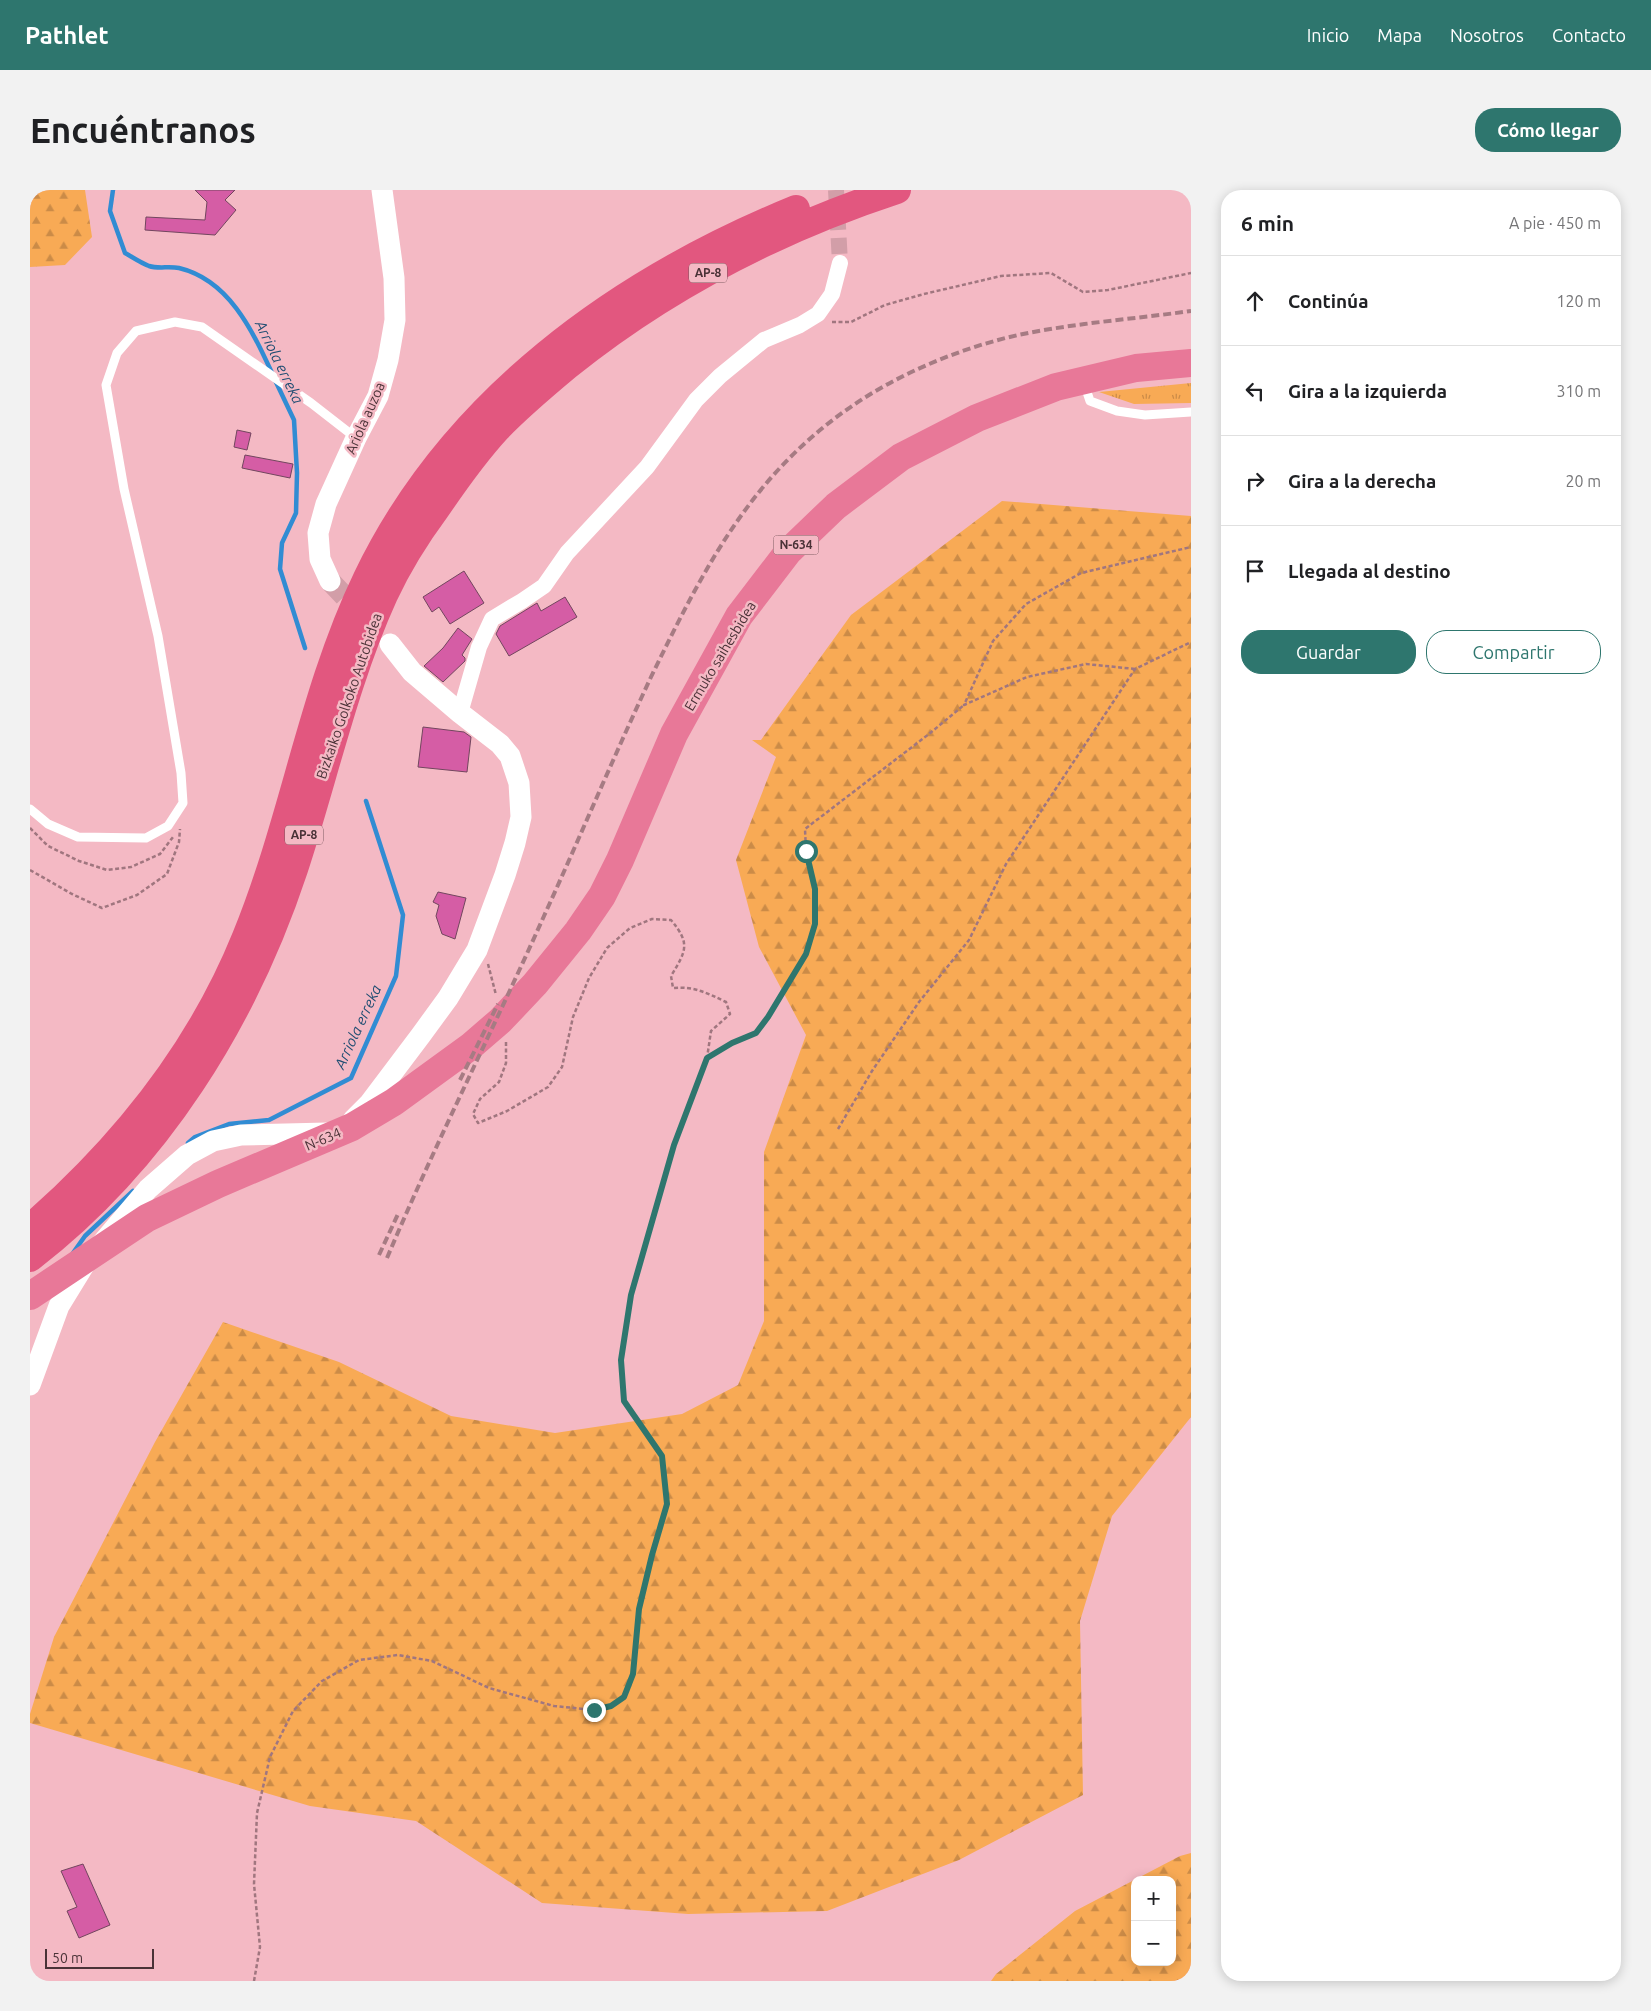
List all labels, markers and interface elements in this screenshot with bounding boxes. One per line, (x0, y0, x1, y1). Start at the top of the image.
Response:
text: Pathlet (25, 22, 109, 49)
text: Inicio (1307, 25, 1349, 45)
text: Mapa (1377, 25, 1422, 45)
text: Nosotros (1450, 25, 1524, 45)
text: Contacto (1552, 25, 1626, 45)
button: Cómo llegar (1475, 108, 1621, 152)
text: Encuéntranos (30, 110, 256, 150)
text: 6 min (1241, 211, 1294, 235)
text: A pie · 450 m (1509, 214, 1601, 232)
road number: AP-8 (689, 264, 727, 282)
icon: ahead (1241, 287, 1269, 315)
text: Continúa (1288, 290, 1369, 312)
text: 120 m (1556, 292, 1601, 310)
water label: Arriola erreka (252, 316, 307, 406)
icon: left (1241, 377, 1269, 405)
street label: Ariola auzoa (342, 380, 388, 456)
text: Gira a la izquierda (1288, 380, 1447, 402)
text: 310 m (1556, 382, 1601, 400)
icon: right (1241, 467, 1269, 495)
text: Gira a la derecha (1288, 470, 1436, 492)
text: 20 m (1565, 472, 1601, 490)
road number: N-634 (774, 536, 818, 554)
icon: arrive (1241, 557, 1269, 585)
text: Llegada al destino (1288, 560, 1451, 582)
street label: Ermuko saihesbidea (681, 598, 759, 714)
street label: Bizkaiko Golkoko Autobidea (313, 611, 385, 781)
button: Guardar (1241, 630, 1416, 674)
button: Compartir (1426, 630, 1601, 674)
road number: AP-8 (285, 826, 323, 844)
route start (795, 840, 818, 863)
water label: Arriola erreka (330, 982, 384, 1072)
street label: N-634 (303, 1124, 344, 1154)
route end (583, 1699, 606, 1722)
map controls (1131, 1876, 1176, 1966)
button: + (1131, 1876, 1176, 1921)
button: − (1131, 1921, 1176, 1966)
scale bar (45, 1946, 154, 1969)
text: 50 m (52, 1950, 83, 1966)

